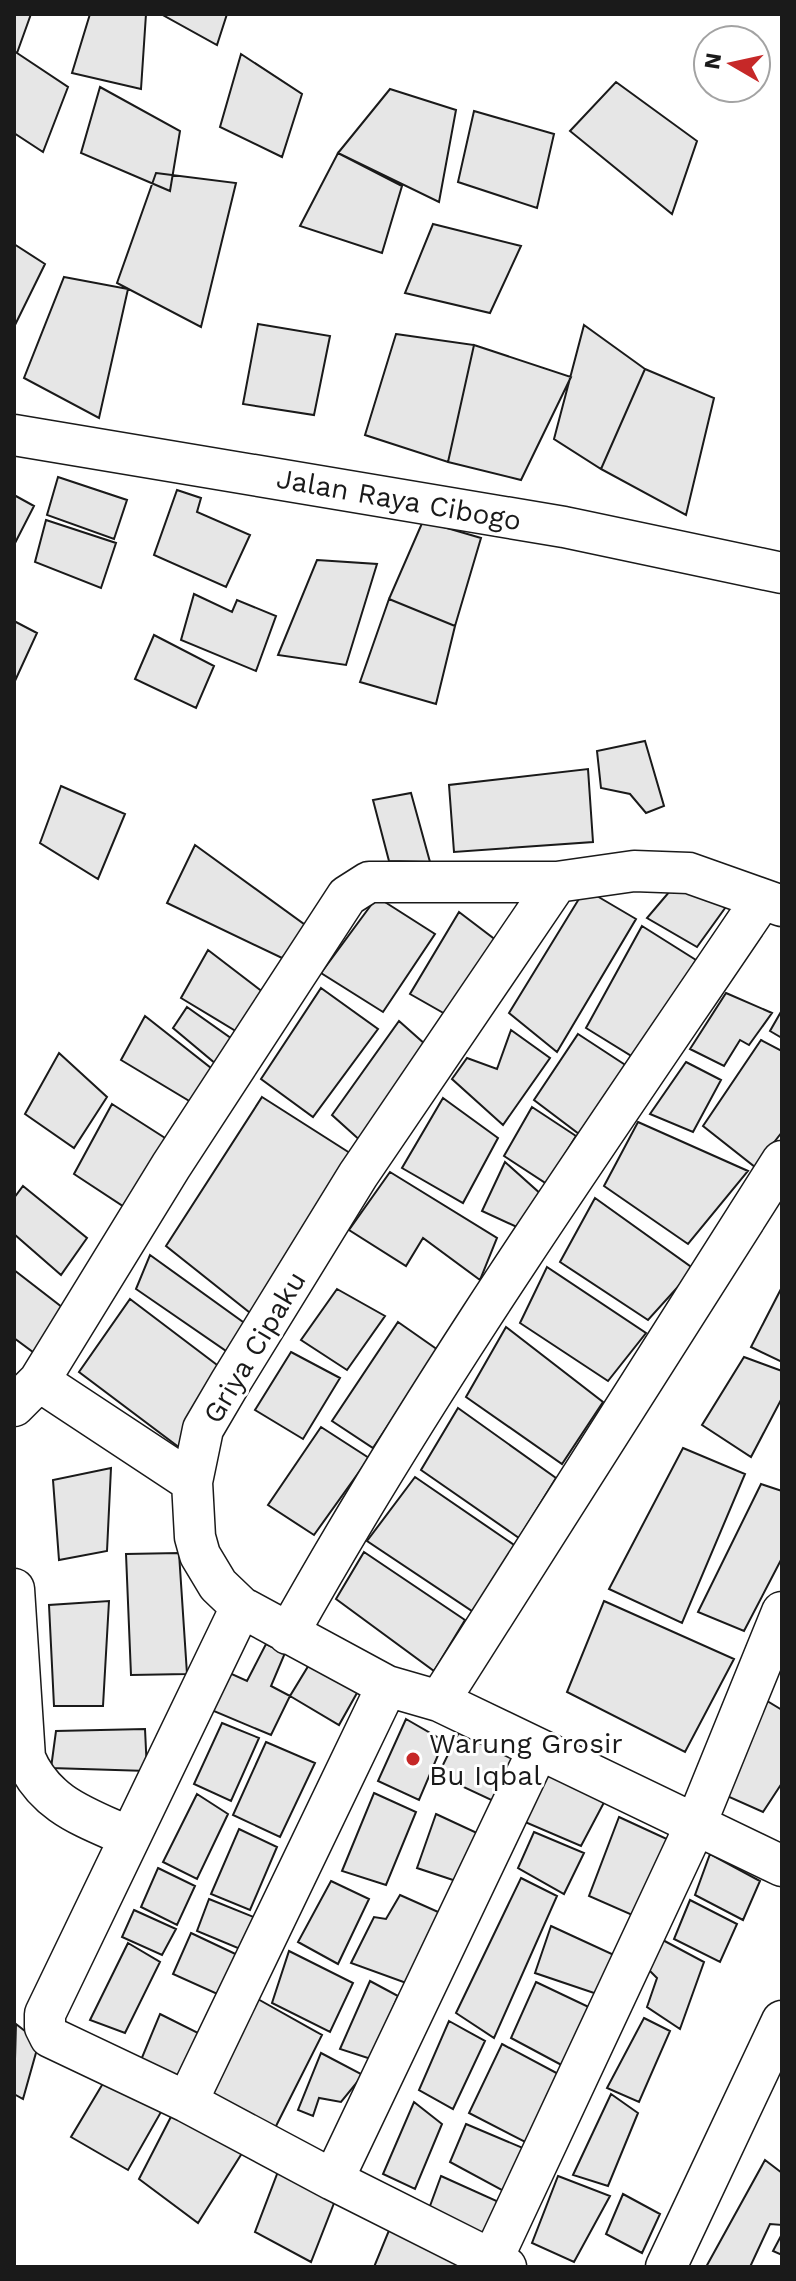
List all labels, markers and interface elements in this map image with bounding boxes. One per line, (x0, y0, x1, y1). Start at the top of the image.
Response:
north arrow (692, 24, 772, 104)
text: N (699, 51, 726, 71)
street label: Jalan Raya Cibogo (274, 462, 524, 537)
street label: Griya Cipaku (196, 1265, 313, 1429)
place label: Warung Grosir Bu Iqbal (429, 1727, 623, 1792)
marker: Warung Grosir Bu Iqbal (404, 1750, 422, 1768)

